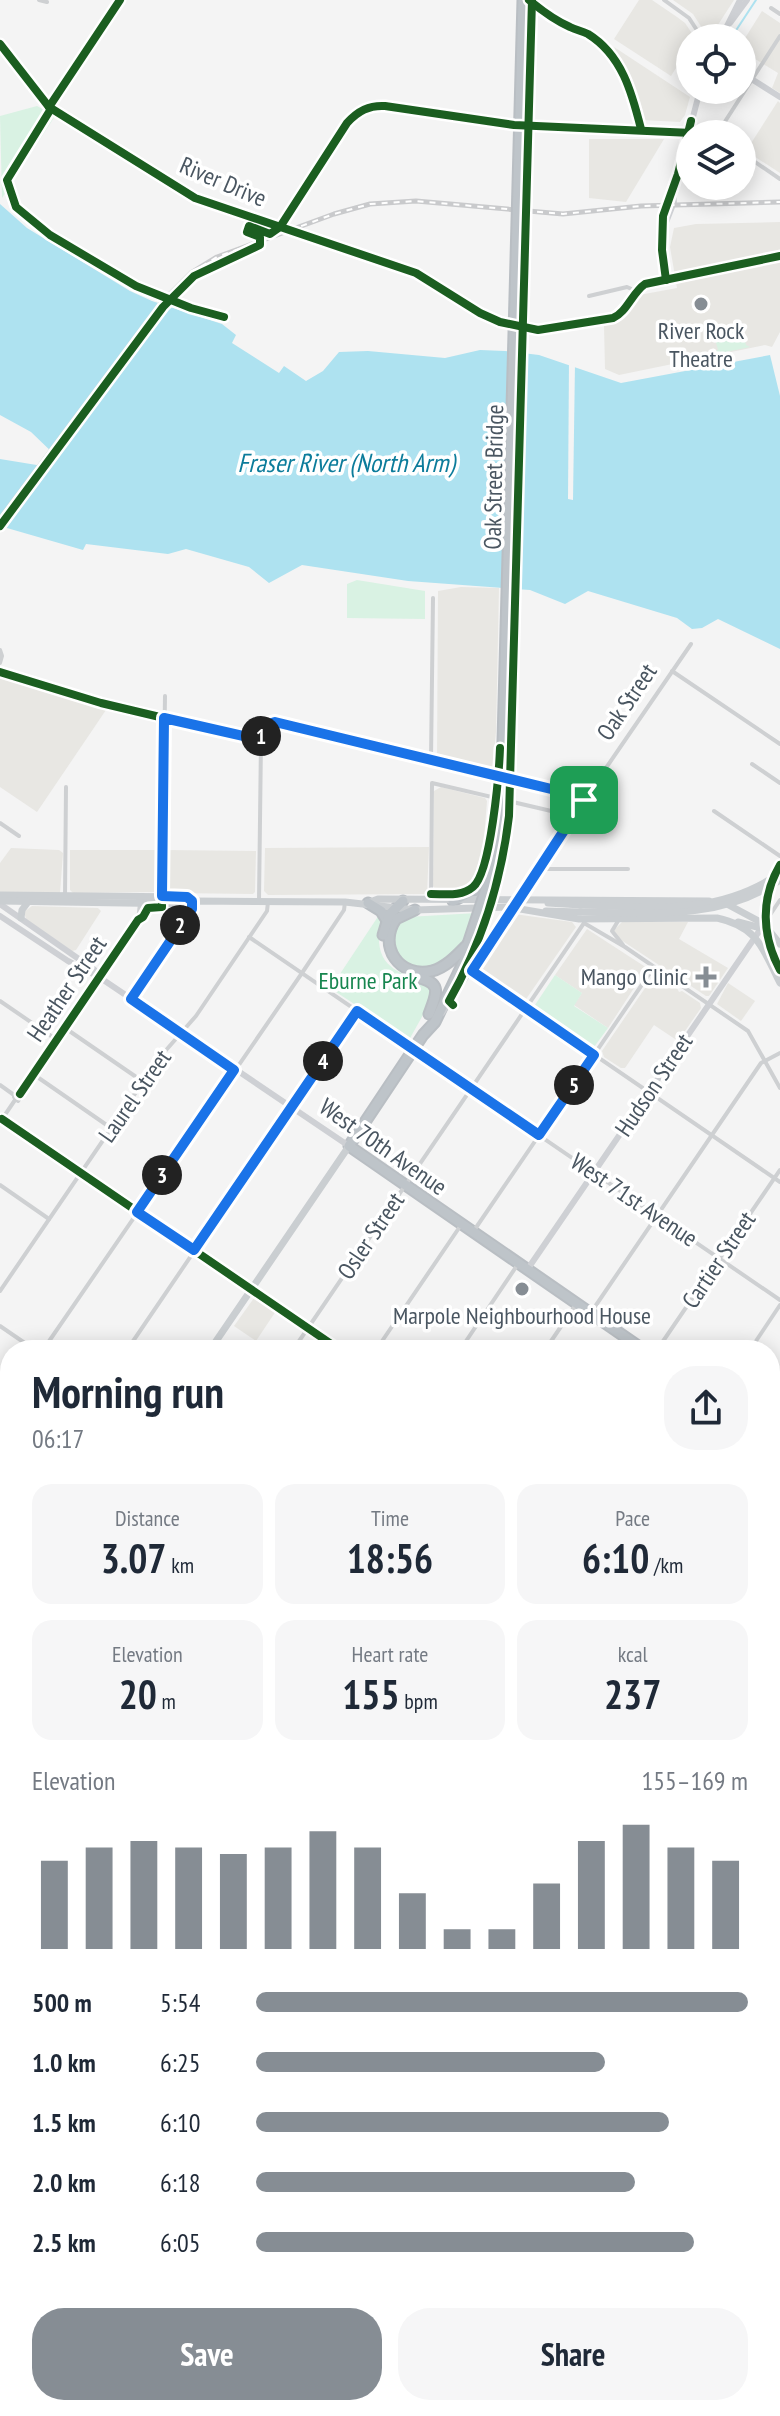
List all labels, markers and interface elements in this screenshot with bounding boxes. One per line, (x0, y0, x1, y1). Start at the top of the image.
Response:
map controls (676, 24, 756, 200)
button: locate (676, 24, 756, 104)
button: layers (676, 120, 756, 200)
street label: River Drive (175, 149, 271, 214)
marker: River Rock Theatre (692, 295, 710, 313)
place label: River Rock Theatre (658, 315, 745, 374)
street label: Oak Street Bridge (477, 404, 510, 550)
water label: Fraser River (North Arm) (238, 446, 457, 479)
street label: Oak Street (590, 657, 664, 746)
pin: 1 (241, 716, 281, 756)
text: 1 (256, 722, 266, 750)
pin (550, 766, 618, 834)
icon: arrive (562, 778, 606, 822)
pin: 2 (160, 905, 200, 945)
text: 2 (175, 911, 185, 939)
street label: Heather Street (20, 930, 113, 1047)
place label: Mango Clinic (581, 961, 688, 992)
park label: Eburne Park (319, 965, 418, 996)
marker: Mango Clinic (695, 966, 717, 988)
street label: Hudson Street (608, 1027, 699, 1142)
pin: 4 (303, 1041, 343, 1081)
street label: Laurel Street (91, 1043, 178, 1148)
text: 4 (318, 1047, 328, 1075)
pin: 5 (554, 1065, 594, 1105)
text: 5 (569, 1071, 579, 1099)
street label: West 70th Avenue (313, 1091, 453, 1202)
street label: West 71st Avenue (565, 1146, 704, 1253)
pin: 3 (142, 1155, 182, 1195)
text: 3 (157, 1161, 167, 1189)
street label: Osler Street (330, 1186, 411, 1285)
street label: Cartier Street (675, 1205, 763, 1314)
marker: Marpole Neighbourhood House (513, 1280, 531, 1298)
place label: Marpole Neighbourhood House (393, 1300, 651, 1331)
text: Morning run (32, 1363, 224, 1420)
button: share (664, 1366, 748, 1450)
text: 06:17 (32, 1422, 84, 1455)
text: Distance (115, 1504, 180, 1532)
text: Time (371, 1504, 409, 1532)
text: Pace (615, 1504, 650, 1532)
text: 3.07 (101, 1532, 166, 1584)
text: 18:56 (347, 1532, 433, 1584)
text: 6:10 (582, 1532, 649, 1584)
text: km (166, 1551, 194, 1579)
text: /km (649, 1551, 683, 1579)
text: Elevation (112, 1640, 183, 1668)
text: Heart rate (352, 1640, 428, 1668)
text: kcal (618, 1640, 648, 1668)
text: 20 (119, 1668, 157, 1720)
text: 155 (342, 1668, 400, 1720)
text: 237 (604, 1668, 661, 1720)
text: m (157, 1687, 176, 1715)
text: bpm (400, 1687, 438, 1715)
text: Elevation (32, 1764, 115, 1797)
text: 155–169 m (642, 1764, 748, 1797)
text: 500 m (32, 1986, 92, 2019)
text: 5:54 (160, 1986, 200, 2019)
text: 1.0 km (32, 2046, 96, 2079)
text: 6:25 (160, 2046, 200, 2079)
text: 1.5 km (32, 2106, 96, 2139)
text: 6:10 (160, 2106, 200, 2139)
text: 2.0 km (32, 2166, 96, 2199)
text: 6:18 (160, 2166, 200, 2199)
text: 2.5 km (32, 2226, 96, 2259)
text: 6:05 (160, 2226, 200, 2259)
button: Save (32, 2308, 382, 2400)
button: Share (398, 2308, 748, 2400)

